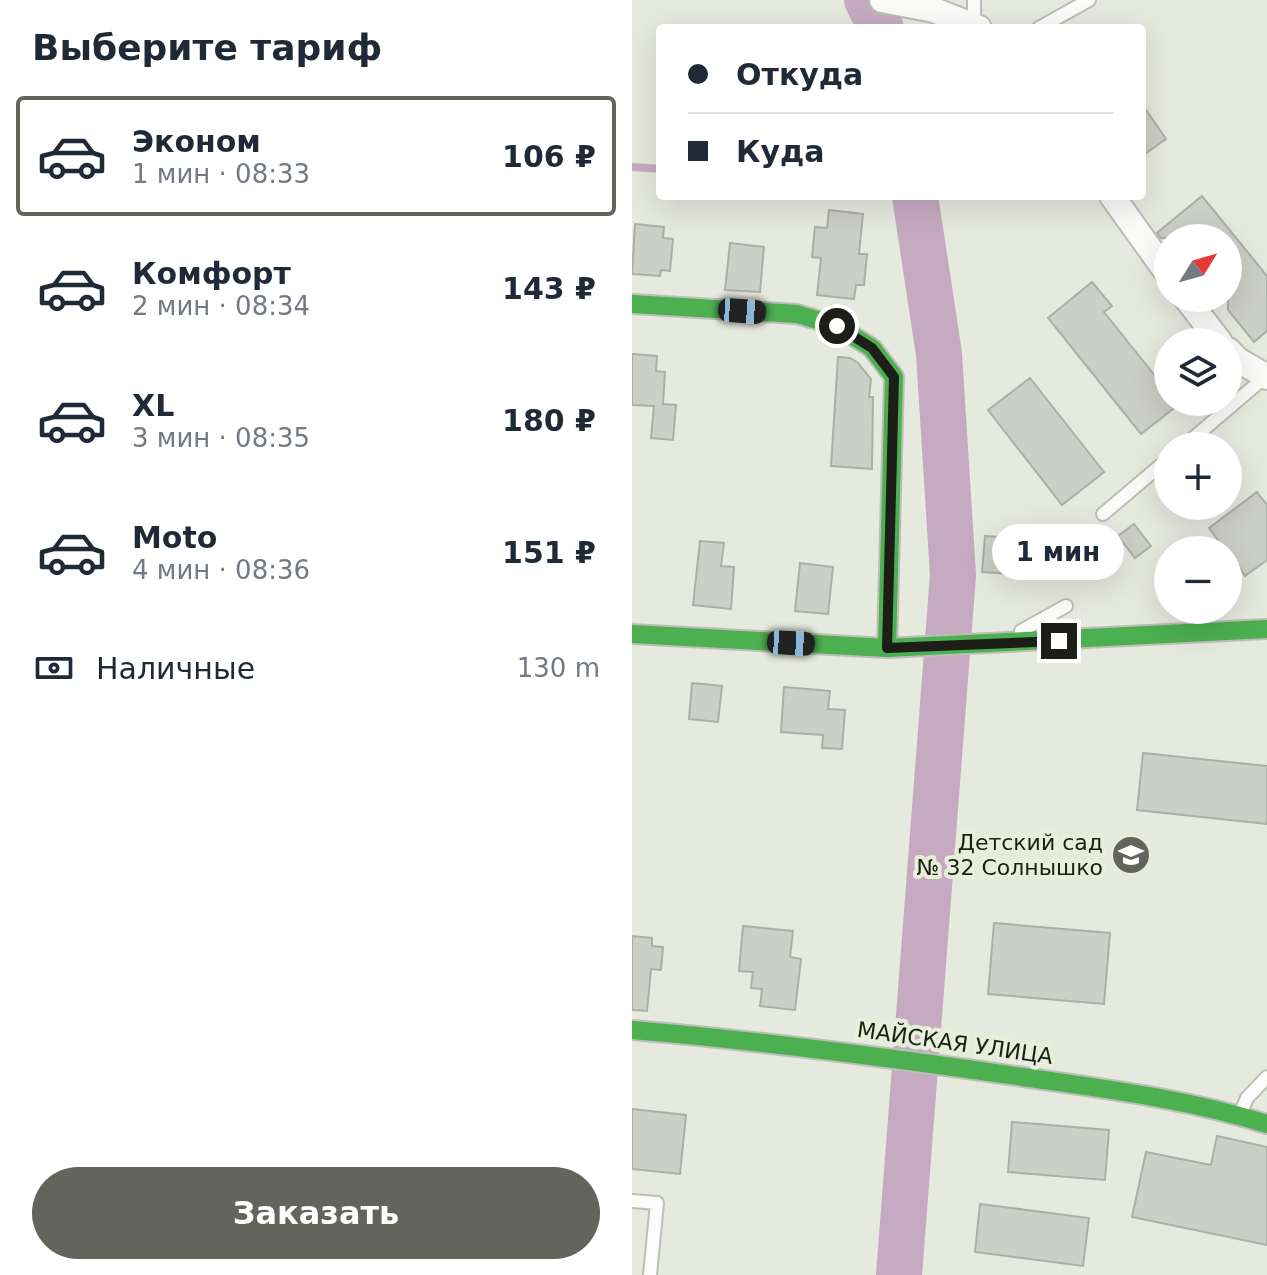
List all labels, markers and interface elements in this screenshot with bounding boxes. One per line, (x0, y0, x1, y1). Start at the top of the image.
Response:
text: Выберите тариф (32, 27, 382, 68)
text: Откуда (736, 57, 863, 92)
icon: car (36, 120, 108, 192)
text: Эконом (132, 124, 261, 159)
text: Куда (736, 134, 825, 169)
text: 106 ₽ (502, 139, 596, 174)
text: 1 мин · 08:33 (132, 159, 310, 189)
north arrow (1154, 224, 1242, 312)
map controls (1154, 224, 1242, 624)
icon: car (36, 252, 108, 324)
text: Комфорт (132, 256, 291, 291)
text: 143 ₽ (502, 271, 596, 306)
text: 2 мин · 08:34 (132, 291, 310, 321)
car (717, 297, 767, 325)
route start (819, 308, 855, 344)
button: layers (1154, 328, 1242, 416)
icon: car (36, 384, 108, 456)
text: XL (132, 388, 174, 423)
text: 180 ₽ (502, 403, 596, 438)
text: 3 мин · 08:35 (132, 423, 310, 453)
button: + (1154, 432, 1242, 520)
icon: car (36, 516, 108, 588)
text: Moto (132, 520, 217, 555)
callout: 1 мин (993, 525, 1125, 581)
text: 151 ₽ (502, 535, 596, 570)
button: − (1154, 536, 1242, 624)
text: 1 мин (1016, 537, 1100, 567)
text: 4 мин · 08:36 (132, 555, 310, 585)
route end (1041, 623, 1077, 659)
car (766, 630, 816, 656)
icon: cash (32, 646, 76, 690)
text: Наличные (96, 651, 255, 686)
text: 130 m (517, 653, 600, 683)
place label: Детский сад № 32 Солнышко (917, 830, 1103, 880)
school or university icon: Детский сад № 32 Солнышко (1110, 834, 1152, 876)
street label: МАЙСКАЯ УЛИЦА (856, 1017, 1054, 1069)
button: Заказать (32, 1167, 600, 1259)

